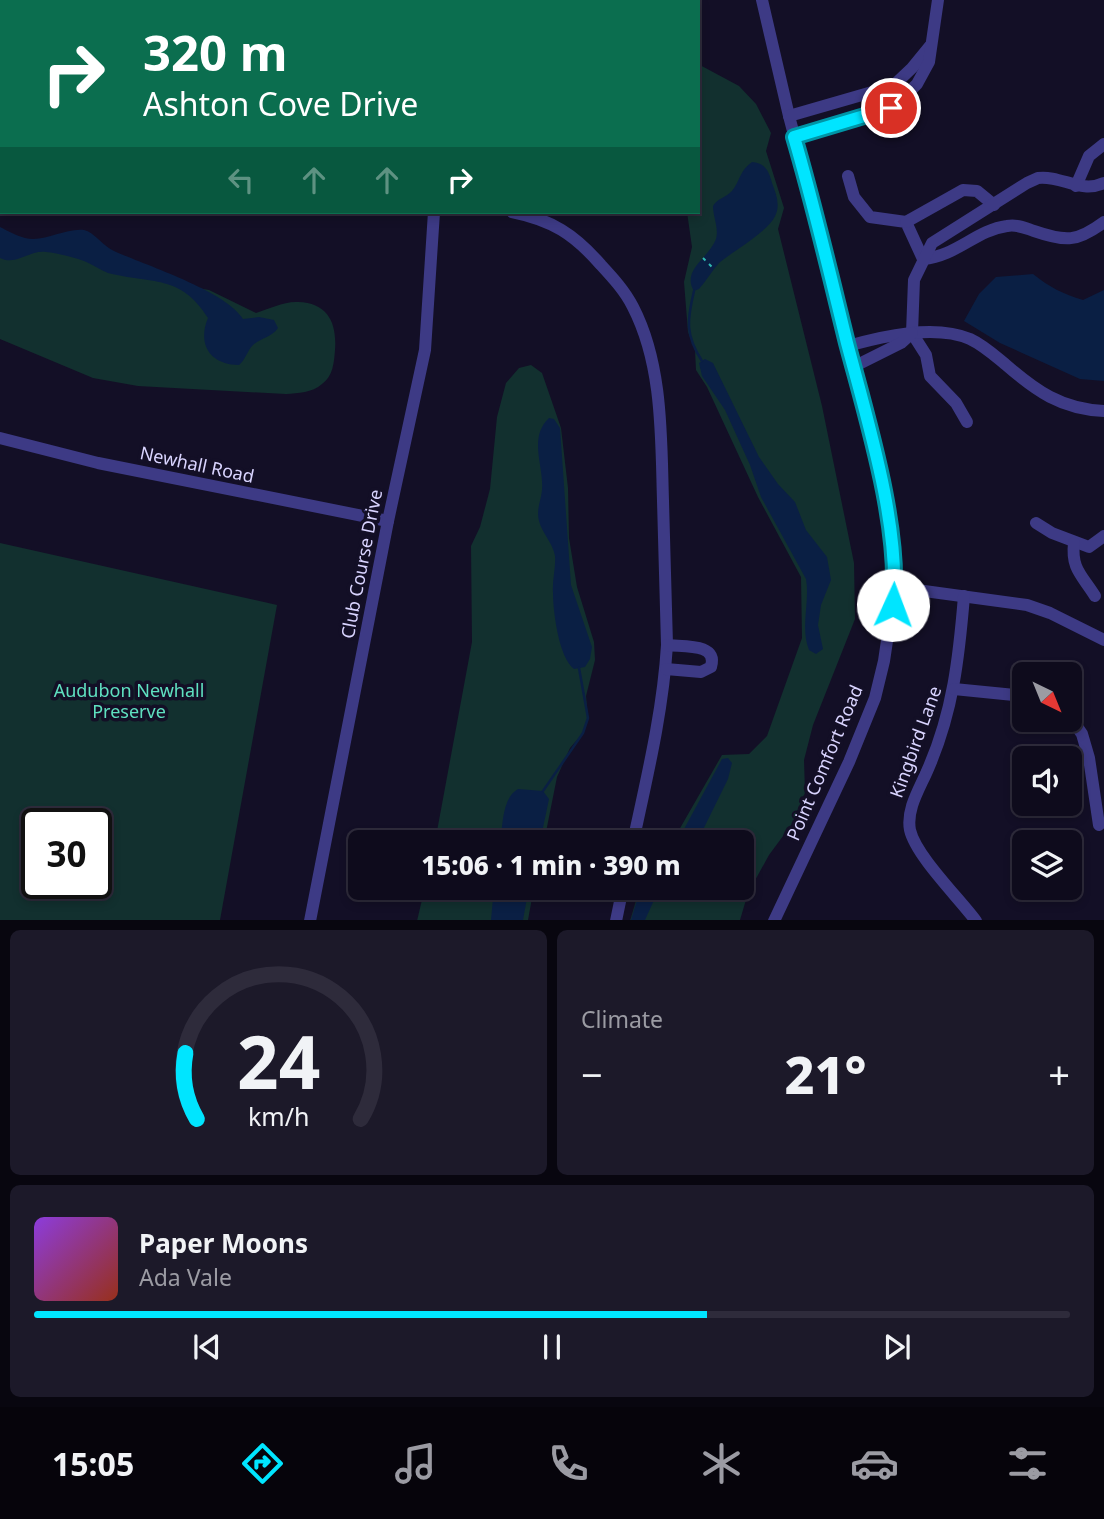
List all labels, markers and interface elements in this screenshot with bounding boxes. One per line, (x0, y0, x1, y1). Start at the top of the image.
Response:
text: 320 m (143, 19, 288, 85)
icon: right (28, 28, 119, 119)
pin (861, 78, 921, 138)
text: Ashton Cove Drive (143, 82, 418, 125)
icon: arrive (872, 89, 910, 127)
icon: left (222, 161, 260, 199)
icon: ahead (295, 161, 333, 199)
icon: ahead (368, 161, 406, 199)
icon: right (441, 161, 479, 199)
street label: Newhall Road (138, 440, 256, 488)
street label: Club Course Drive (335, 487, 387, 641)
position arrow (856, 568, 930, 642)
north arrow (1012, 662, 1082, 732)
map controls (1012, 662, 1082, 900)
park label: Audubon Newhall Preserve (54, 678, 204, 723)
street label: Point Comfort Road (780, 681, 868, 844)
street label: Kingbird Lane (884, 682, 946, 801)
button: sound (1012, 746, 1082, 816)
speed limit sign: 30 (21, 808, 112, 899)
button: layers (1012, 830, 1082, 900)
text: 15:06 · 1 min · 390 m (421, 847, 681, 883)
text: Climate (581, 1003, 663, 1035)
text: 24 (237, 1011, 320, 1110)
text: 21° (784, 1038, 867, 1109)
text: − (581, 1048, 603, 1100)
text: + (1048, 1048, 1070, 1100)
text: km/h (248, 1098, 309, 1132)
text: Paper Moons (139, 1225, 308, 1261)
text: Ada Vale (139, 1261, 232, 1293)
icon: previous (188, 1328, 226, 1366)
icon: pause (533, 1328, 571, 1366)
icon: next (878, 1328, 916, 1366)
icon: directions (238, 1439, 287, 1488)
icon: music (391, 1439, 440, 1488)
icon: phone (544, 1439, 593, 1488)
icon: climate (697, 1439, 746, 1488)
icon: car (850, 1439, 899, 1488)
icon: filters (1003, 1439, 1052, 1488)
text: 15:05 (52, 1442, 134, 1485)

